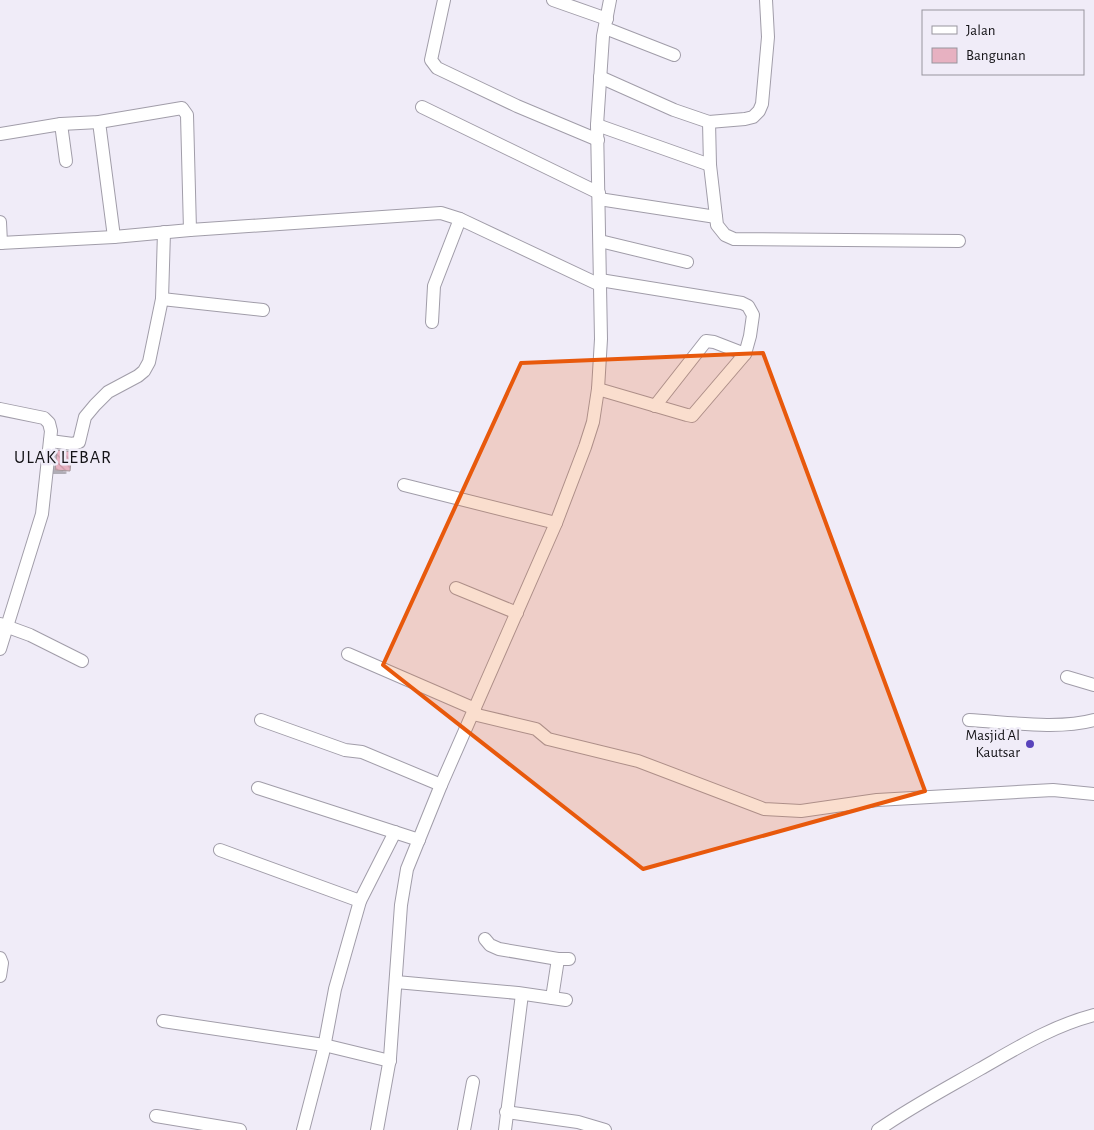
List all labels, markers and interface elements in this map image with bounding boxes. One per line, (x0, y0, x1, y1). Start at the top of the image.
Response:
legend (922, 10, 1084, 75)
text: Jalan (966, 23, 996, 38)
text: Bangunan (966, 48, 1026, 63)
district label: ULAK LEBAR (14, 449, 112, 467)
place label: Masjid Al Kautsar (966, 728, 1020, 760)
marker: Masjid Al Kautsar (1024, 738, 1036, 750)

